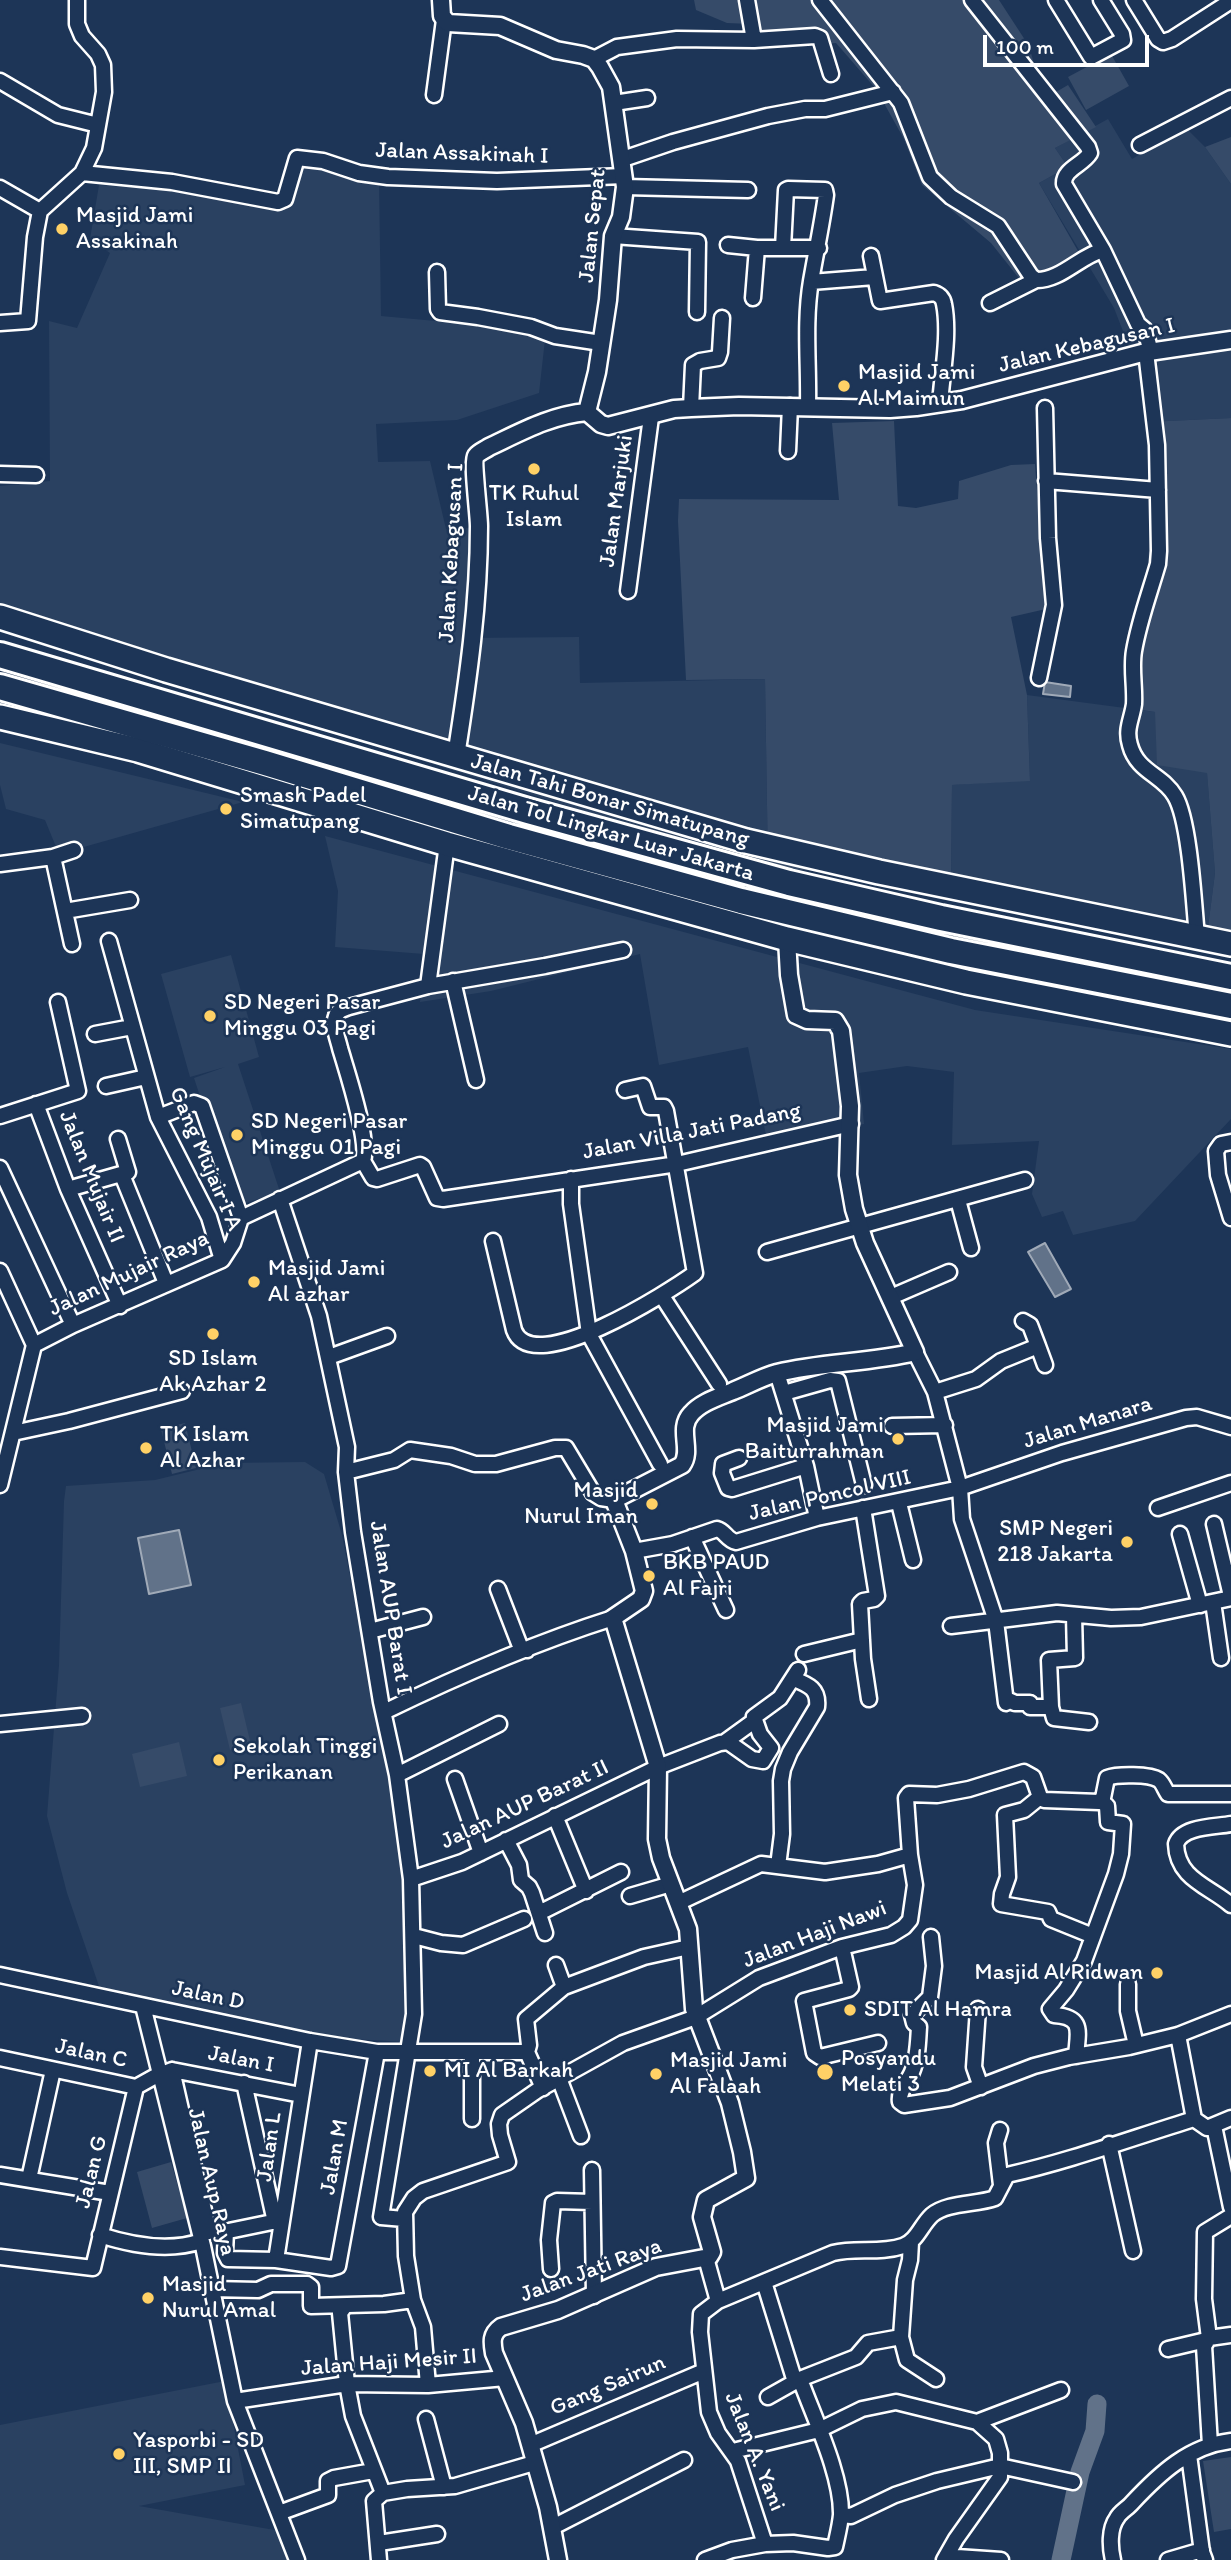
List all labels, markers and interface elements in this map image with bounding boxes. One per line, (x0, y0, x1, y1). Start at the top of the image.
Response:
scale bar (986, 21, 1152, 65)
text: 100 m (996, 34, 1054, 59)
street label: Jalan Assakinah I (375, 137, 549, 171)
street label: Jalan Sepat (573, 168, 613, 284)
place label: Masjid Jami Assakinah (76, 202, 194, 256)
marker: Masjid Jami Assakinah (54, 221, 70, 237)
street label: Jalan Kebagusan I (996, 312, 1178, 380)
place label: Masjid Jami Al Maimun (858, 359, 976, 413)
marker: Masjid Jami Al Maimun (836, 378, 852, 394)
street label: Jalan Marjuki (594, 433, 640, 569)
marker: TK Ruhul Islam (526, 461, 542, 477)
street label: Jalan Kebagusan I (433, 462, 471, 644)
place label: TK Ruhul Islam (489, 480, 579, 534)
street label: Jalan Tahi Bonar Simatupang (468, 748, 752, 854)
street label: Jalan Tol Lingkar Luar Jakarta (465, 780, 757, 888)
place label: Smash Padel Simatupang (240, 782, 366, 836)
marker: Smash Padel Simatupang (218, 801, 234, 817)
place label: SD Negeri Pasar Minggu 03 Pagi (224, 989, 380, 1043)
marker: SD Negeri Pasar Minggu 03 Pagi (202, 1008, 218, 1024)
street label: Gang Mujair I A (162, 1083, 248, 1235)
street label: Jalan Villa Jati Padang (581, 1097, 803, 1167)
street label: Jalan Mujair II (52, 1107, 130, 1247)
place label: SD Negeri Pasar Minggu 01 Pagi (251, 1108, 407, 1162)
marker: SD Negeri Pasar Minggu 01 Pagi (229, 1127, 245, 1143)
street label: Jalan Mujair Raya (45, 1225, 213, 1323)
place label: Masjid Jami Al azhar (268, 1255, 386, 1309)
marker: Masjid Jami Al azhar (246, 1274, 262, 1290)
marker: SD Islam Ak Azhar 2 (205, 1326, 221, 1342)
place label: SD Islam Ak Azhar 2 (159, 1345, 267, 1399)
street label: Jalan Manara (1020, 1390, 1156, 1456)
place label: Masjid Jami Baiturrahman (745, 1412, 884, 1466)
place label: TK Islam Al Azhar (160, 1421, 249, 1475)
marker: Masjid Jami Baiturrahman (890, 1431, 906, 1447)
marker: TK Islam Al Azhar (138, 1440, 154, 1456)
street label: Jalan Poncol VIII (746, 1464, 914, 1528)
place label: Masjid Nurul Iman (524, 1477, 638, 1531)
marker: Masjid Nurul Iman (644, 1496, 660, 1512)
place label: SMP Negeri 218 Jakarta (997, 1515, 1113, 1569)
street label: Jalan AUP Barat I (363, 1519, 417, 1697)
marker: SMP Negeri 218 Jakarta (1119, 1534, 1135, 1550)
place label: BKB PAUD Al Fajri (663, 1549, 769, 1603)
marker: BKB PAUD Al Fajri (641, 1568, 657, 1584)
place label: Sekolah Tinggi Perikanan (233, 1733, 377, 1787)
marker: Sekolah Tinggi Perikanan (211, 1752, 227, 1768)
street label: Jalan AUP Barat II (437, 1754, 613, 1856)
street label: Jalan Haji Nawi (739, 1895, 891, 1975)
place label: Masjid Al Ridwan (975, 1959, 1143, 1987)
marker: Masjid Al Ridwan (1149, 1965, 1165, 1981)
street label: Jalan D (169, 1975, 247, 2017)
place label: SDIT Al Hamra (864, 1996, 1012, 2024)
marker: SDIT Al Hamra (842, 2002, 858, 2018)
street label: Jalan C (53, 2033, 129, 2075)
street label: Jalan I (206, 2040, 276, 2080)
place label: Posyandu Melati 3 (841, 2045, 936, 2099)
place label: Masjid Jami Al Falaah (670, 2047, 788, 2101)
place label: MI Al Barkah (444, 2057, 573, 2085)
marker: Posyandu Melati 3 (815, 2062, 835, 2082)
marker: MI Al Barkah (422, 2063, 438, 2079)
marker: Masjid Jami Al Falaah (648, 2066, 664, 2082)
street label: Jalan Aup Raya (181, 2106, 241, 2258)
street label: Jalan L (251, 2111, 289, 2183)
street label: Jalan M (315, 2117, 355, 2197)
street label: Jalan G (70, 2133, 114, 2211)
street label: Jalan Jati Raya (517, 2233, 665, 2309)
place label: Masjid Nurul Amal (162, 2271, 276, 2325)
marker: Masjid Nurul Amal (140, 2290, 156, 2306)
street label: Jalan Haji Mesir II (300, 2343, 478, 2383)
street label: Gang Sairun (546, 2349, 670, 2423)
street label: Jalan A. Yani (718, 2388, 790, 2516)
place label: Yasporbi - SD III, SMP II (133, 2427, 264, 2481)
marker: Yasporbi - SD III, SMP II (111, 2446, 127, 2462)

